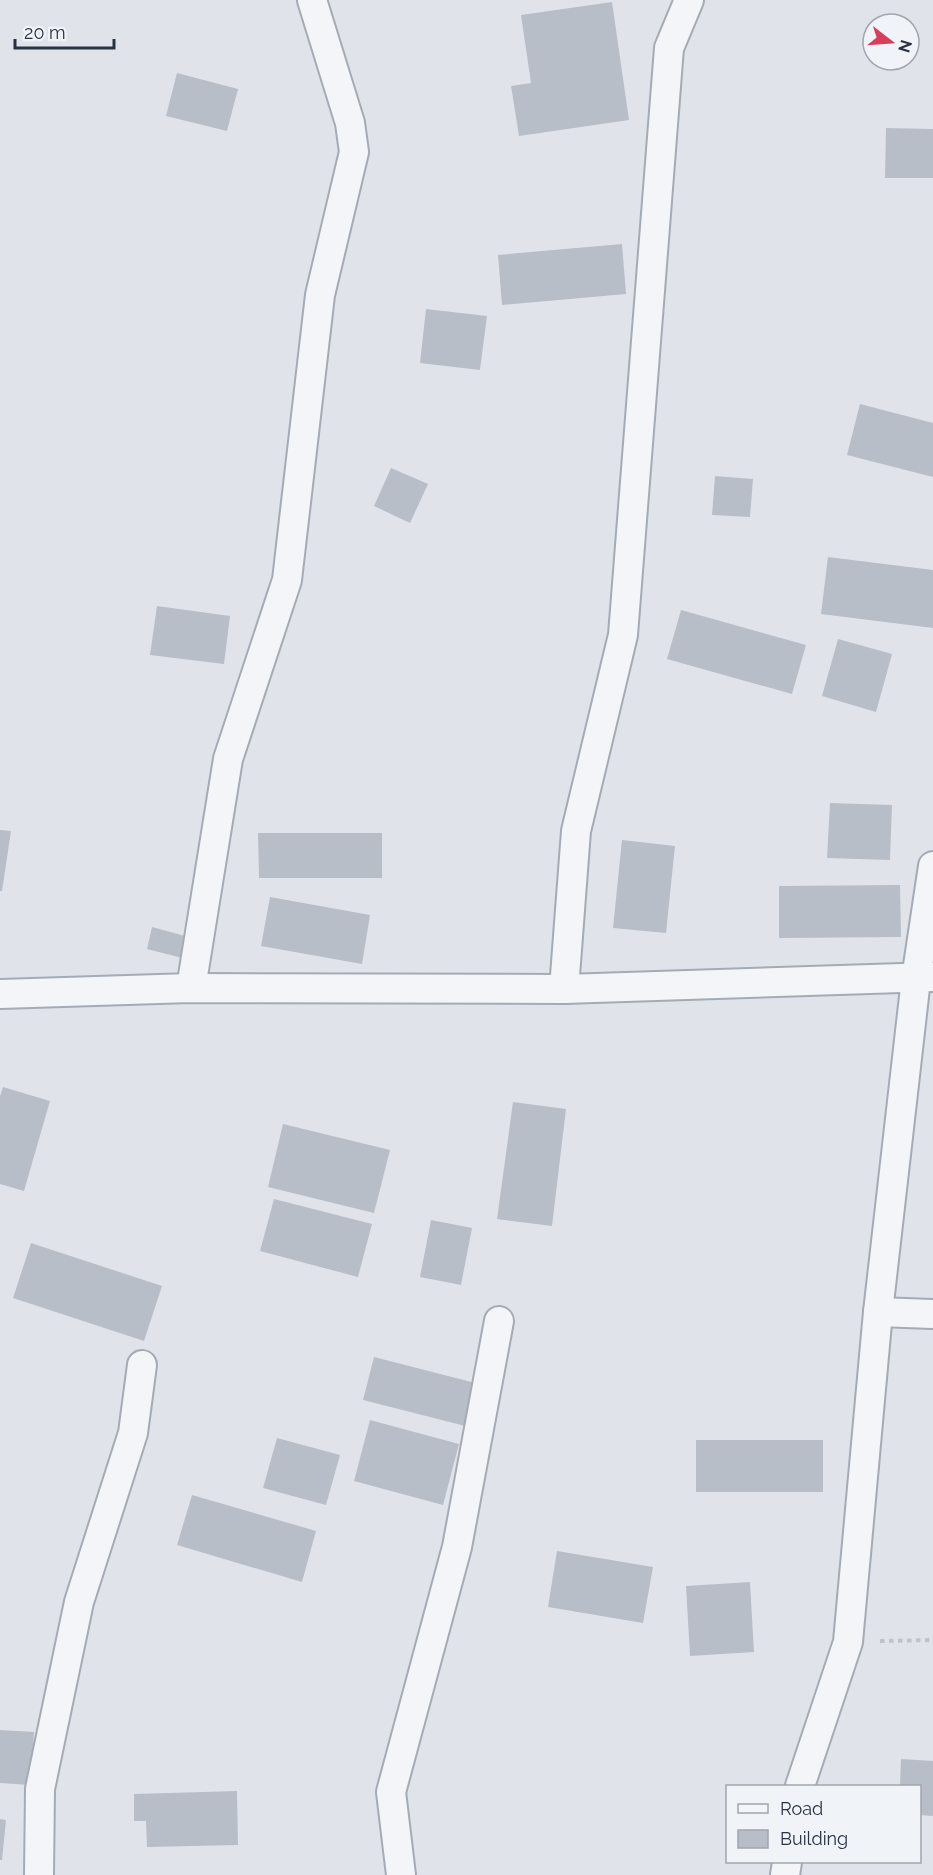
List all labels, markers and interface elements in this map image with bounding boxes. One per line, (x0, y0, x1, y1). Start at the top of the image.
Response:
scale bar (15, 12, 114, 50)
north arrow (861, 12, 921, 72)
text: 20 m (24, 22, 66, 43)
text: N (894, 38, 916, 55)
legend (726, 1785, 921, 1863)
text: Road (780, 1798, 823, 1819)
text: Building (780, 1828, 848, 1849)

